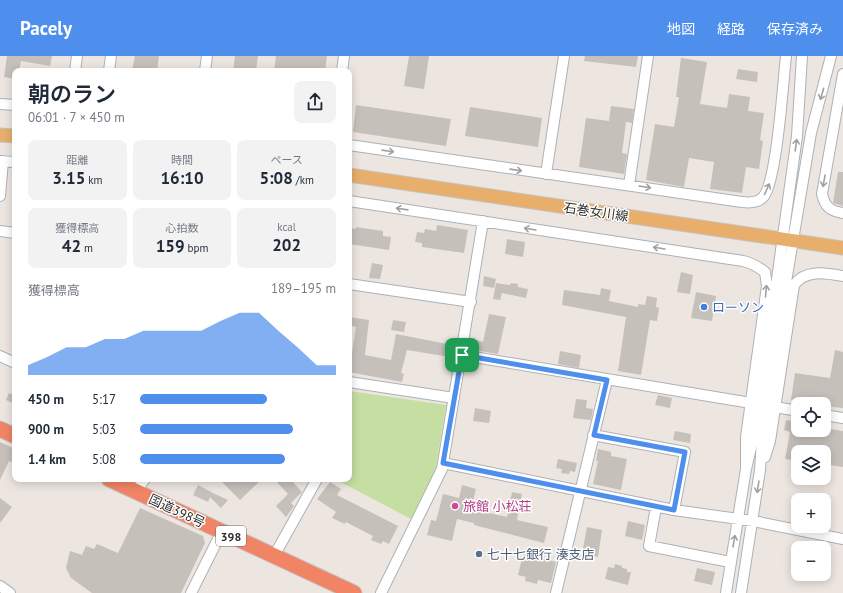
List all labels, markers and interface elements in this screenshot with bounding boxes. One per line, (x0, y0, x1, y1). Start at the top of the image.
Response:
text: Pacely (20, 16, 72, 40)
text: 地図 (667, 20, 695, 38)
text: 経路 (717, 20, 745, 38)
text: 保存済み (767, 20, 823, 38)
text: 朝のラン (28, 80, 116, 108)
button: share (294, 81, 336, 123)
one-way arrow (818, 87, 825, 100)
text: 06:01 · 7 × 450 m (28, 109, 125, 126)
one-way arrow (792, 139, 800, 152)
one-way arrow (381, 147, 394, 155)
text: 距離 (66, 153, 88, 167)
text: 時間 (171, 153, 193, 167)
text: ペース (270, 153, 303, 167)
one-way arrow (509, 166, 522, 174)
text: 3.15 (52, 167, 85, 189)
text: 16:10 (160, 167, 204, 189)
text: 5:08 (259, 167, 293, 189)
text: km (85, 173, 102, 187)
text: /km (293, 173, 314, 187)
one-way arrow (820, 175, 828, 188)
one-way arrow (638, 183, 651, 191)
one-way arrow (764, 184, 771, 196)
street label: 石巻女川線 (563, 199, 629, 225)
one-way arrow (396, 205, 409, 213)
text: kcal (277, 220, 296, 234)
text: 獲得標高 (55, 221, 99, 235)
text: 心拍数 (165, 221, 198, 235)
one-way arrow (524, 224, 537, 232)
text: 202 (272, 234, 301, 256)
text: 42 (62, 235, 81, 257)
text: 159 (156, 235, 185, 257)
text: m (81, 241, 93, 255)
text: bpm (185, 241, 208, 255)
one-way arrow (653, 244, 666, 252)
text: 189–195 m (271, 280, 336, 297)
text: 獲得標高 (28, 282, 80, 299)
one-way arrow (763, 285, 770, 298)
place label: ローソン (712, 299, 764, 316)
marker: ローソン (699, 302, 709, 312)
pin (445, 338, 479, 372)
icon: arrive (451, 344, 473, 366)
text: 450 m (28, 391, 64, 408)
text: 5:17 (92, 391, 116, 408)
map controls (791, 397, 831, 581)
button: locate (791, 397, 831, 437)
text: 900 m (28, 421, 64, 438)
text: 5:03 (92, 421, 116, 438)
button: layers (791, 445, 831, 485)
text: 1.4 km (28, 451, 66, 468)
text: 5:08 (92, 451, 116, 468)
one-way arrow (754, 480, 762, 493)
street label: 国道398号 (146, 491, 208, 531)
button: + (791, 493, 831, 533)
place label: 旅館 小松荘 (463, 498, 531, 515)
marker: 旅館 小松荘 (450, 501, 460, 511)
road number: 398 (216, 526, 246, 546)
one-way arrow (731, 535, 739, 548)
button: − (791, 541, 831, 581)
place label: 七十七銀行 湊支店 (487, 546, 594, 563)
marker: 七十七銀行 湊支店 (474, 549, 484, 559)

